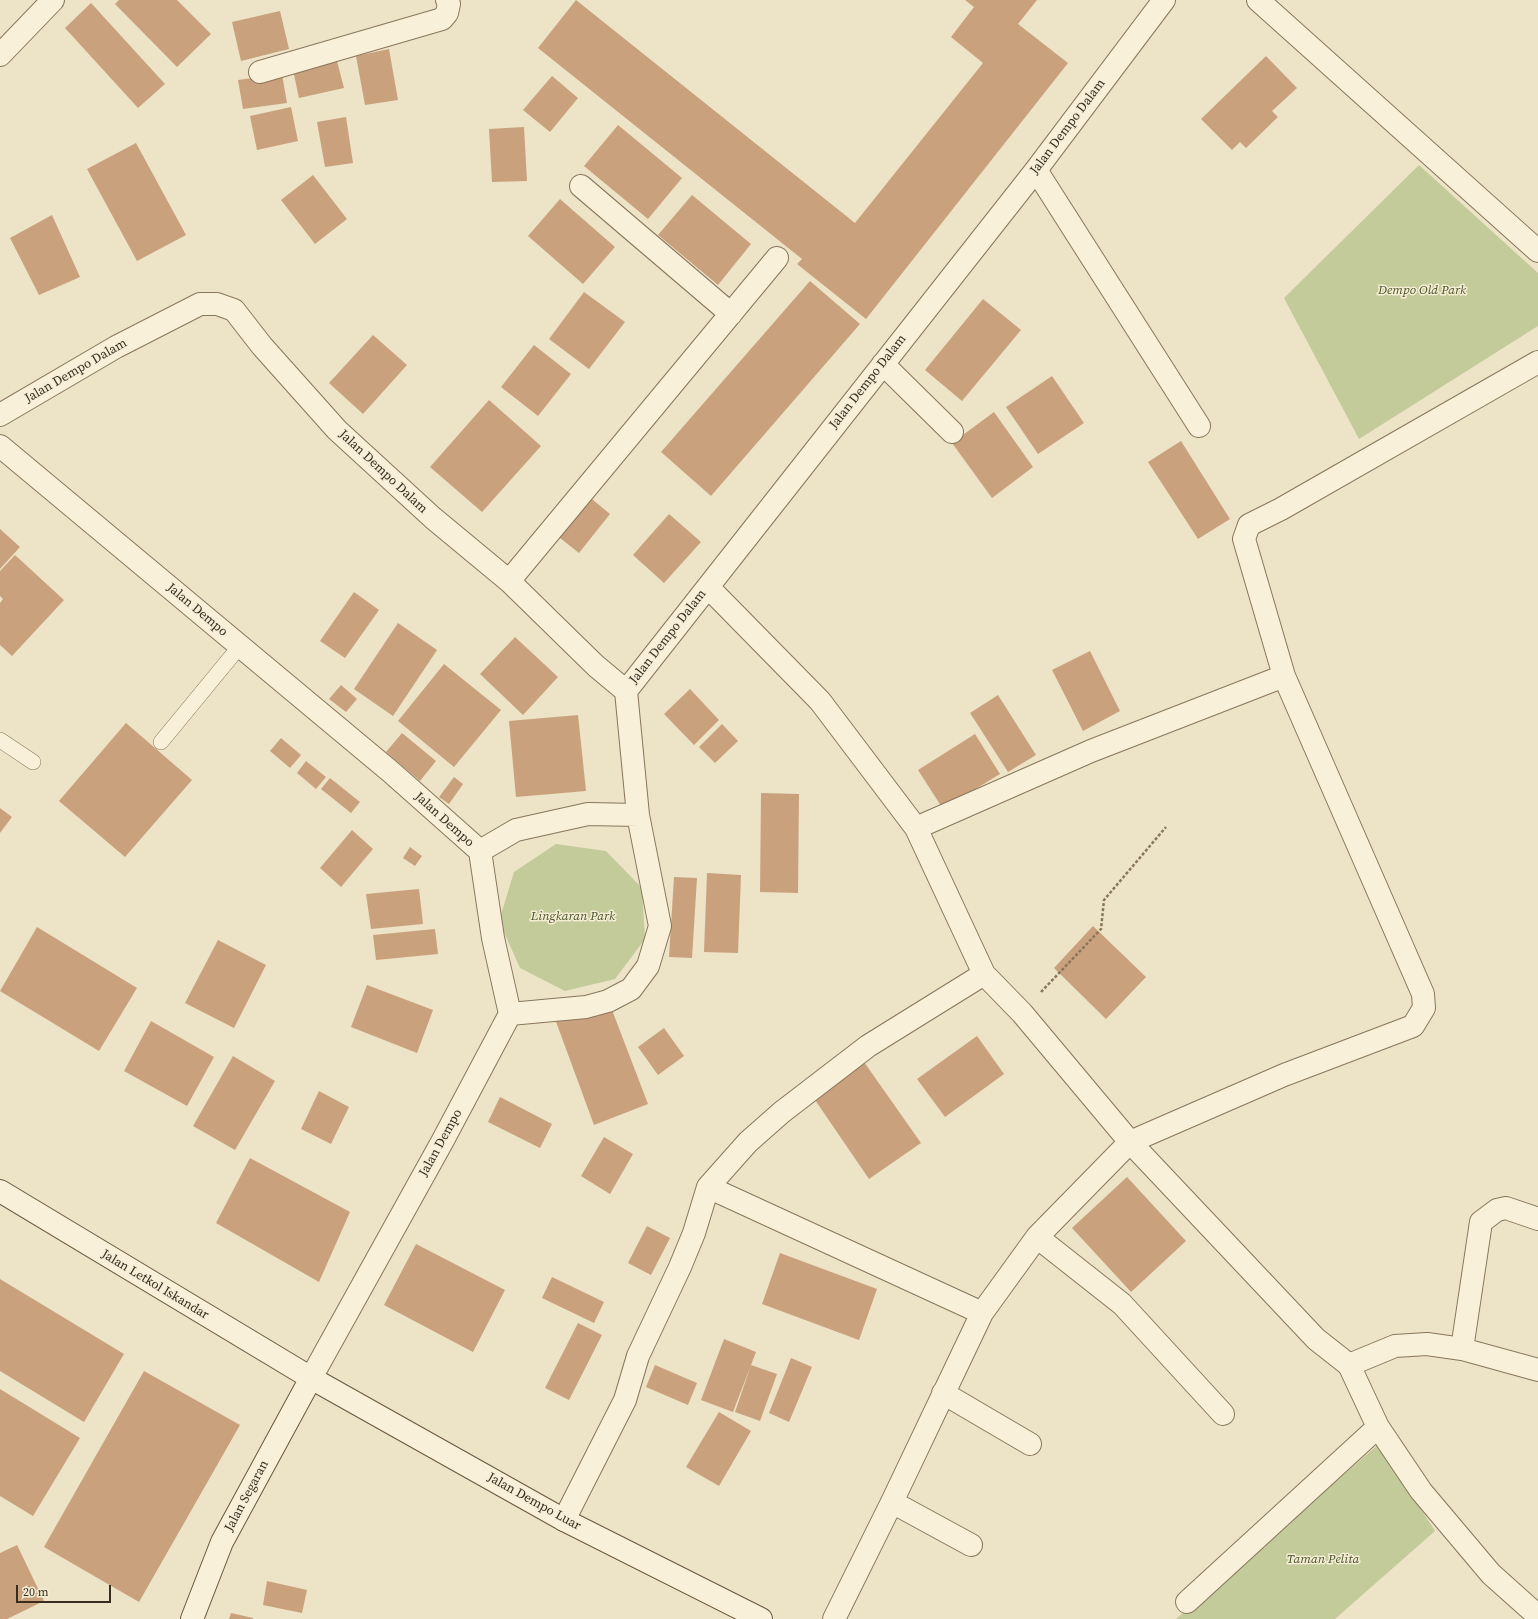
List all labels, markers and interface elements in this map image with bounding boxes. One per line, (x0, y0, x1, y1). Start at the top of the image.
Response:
street label: Jalan Dempo Dalam (1027, 76, 1109, 178)
park label: Dempo Old Park (1378, 283, 1466, 299)
street label: Jalan Dempo Dalam (826, 332, 910, 432)
street label: Jalan Dempo Dalam (22, 335, 130, 407)
street label: Jalan Dempo Dalam (336, 427, 430, 517)
street label: Jalan Dempo (163, 580, 231, 640)
street label: Jalan Dempo Dalam (626, 587, 710, 687)
street label: Jalan Dempo (411, 789, 477, 851)
park label: Lingkaran Park (531, 909, 615, 925)
street label: Jalan Dempo (416, 1107, 466, 1179)
street label: Jalan Letkol Iskandar (98, 1247, 212, 1323)
street label: Jalan Segaran (222, 1458, 272, 1534)
street label: Jalan Dempo Luar (485, 1470, 583, 1534)
park label: Taman Pelita (1287, 1552, 1359, 1568)
scale bar (18, 1577, 113, 1603)
text: 20 m (23, 1584, 49, 1600)

